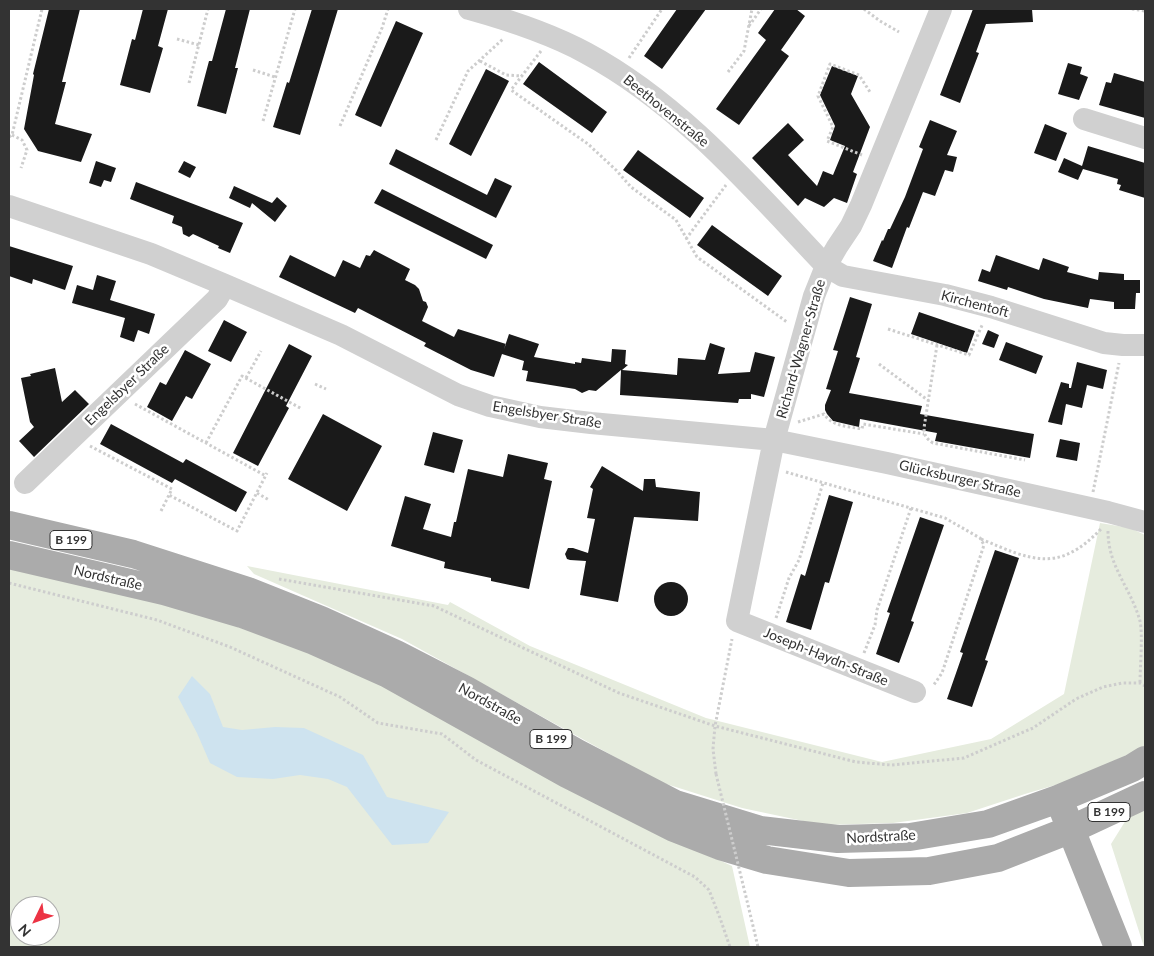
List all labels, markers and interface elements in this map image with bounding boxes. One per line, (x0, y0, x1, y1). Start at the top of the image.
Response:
street label: Beethovenstraße (620, 71, 712, 151)
street label: Richard-Wagner-Straße (773, 277, 829, 421)
street label: Kirchentoft (939, 287, 1011, 321)
street label: Engelsbyer Straße (82, 341, 172, 429)
street label: Engelsbyer Straße (491, 398, 603, 432)
street label: Glücksburger Straße (897, 457, 1023, 501)
road number: B 199 (50, 530, 92, 550)
street label: Nordstraße (72, 562, 144, 594)
street label: Joseph-Haydn-Straße (761, 624, 891, 690)
street label: Nordstraße (455, 680, 525, 728)
road number: B 199 (530, 730, 572, 749)
road number: B 199 (1088, 802, 1130, 822)
street label: Nordstraße (846, 827, 916, 847)
north arrow (10, 896, 60, 946)
text: N (14, 921, 34, 940)

